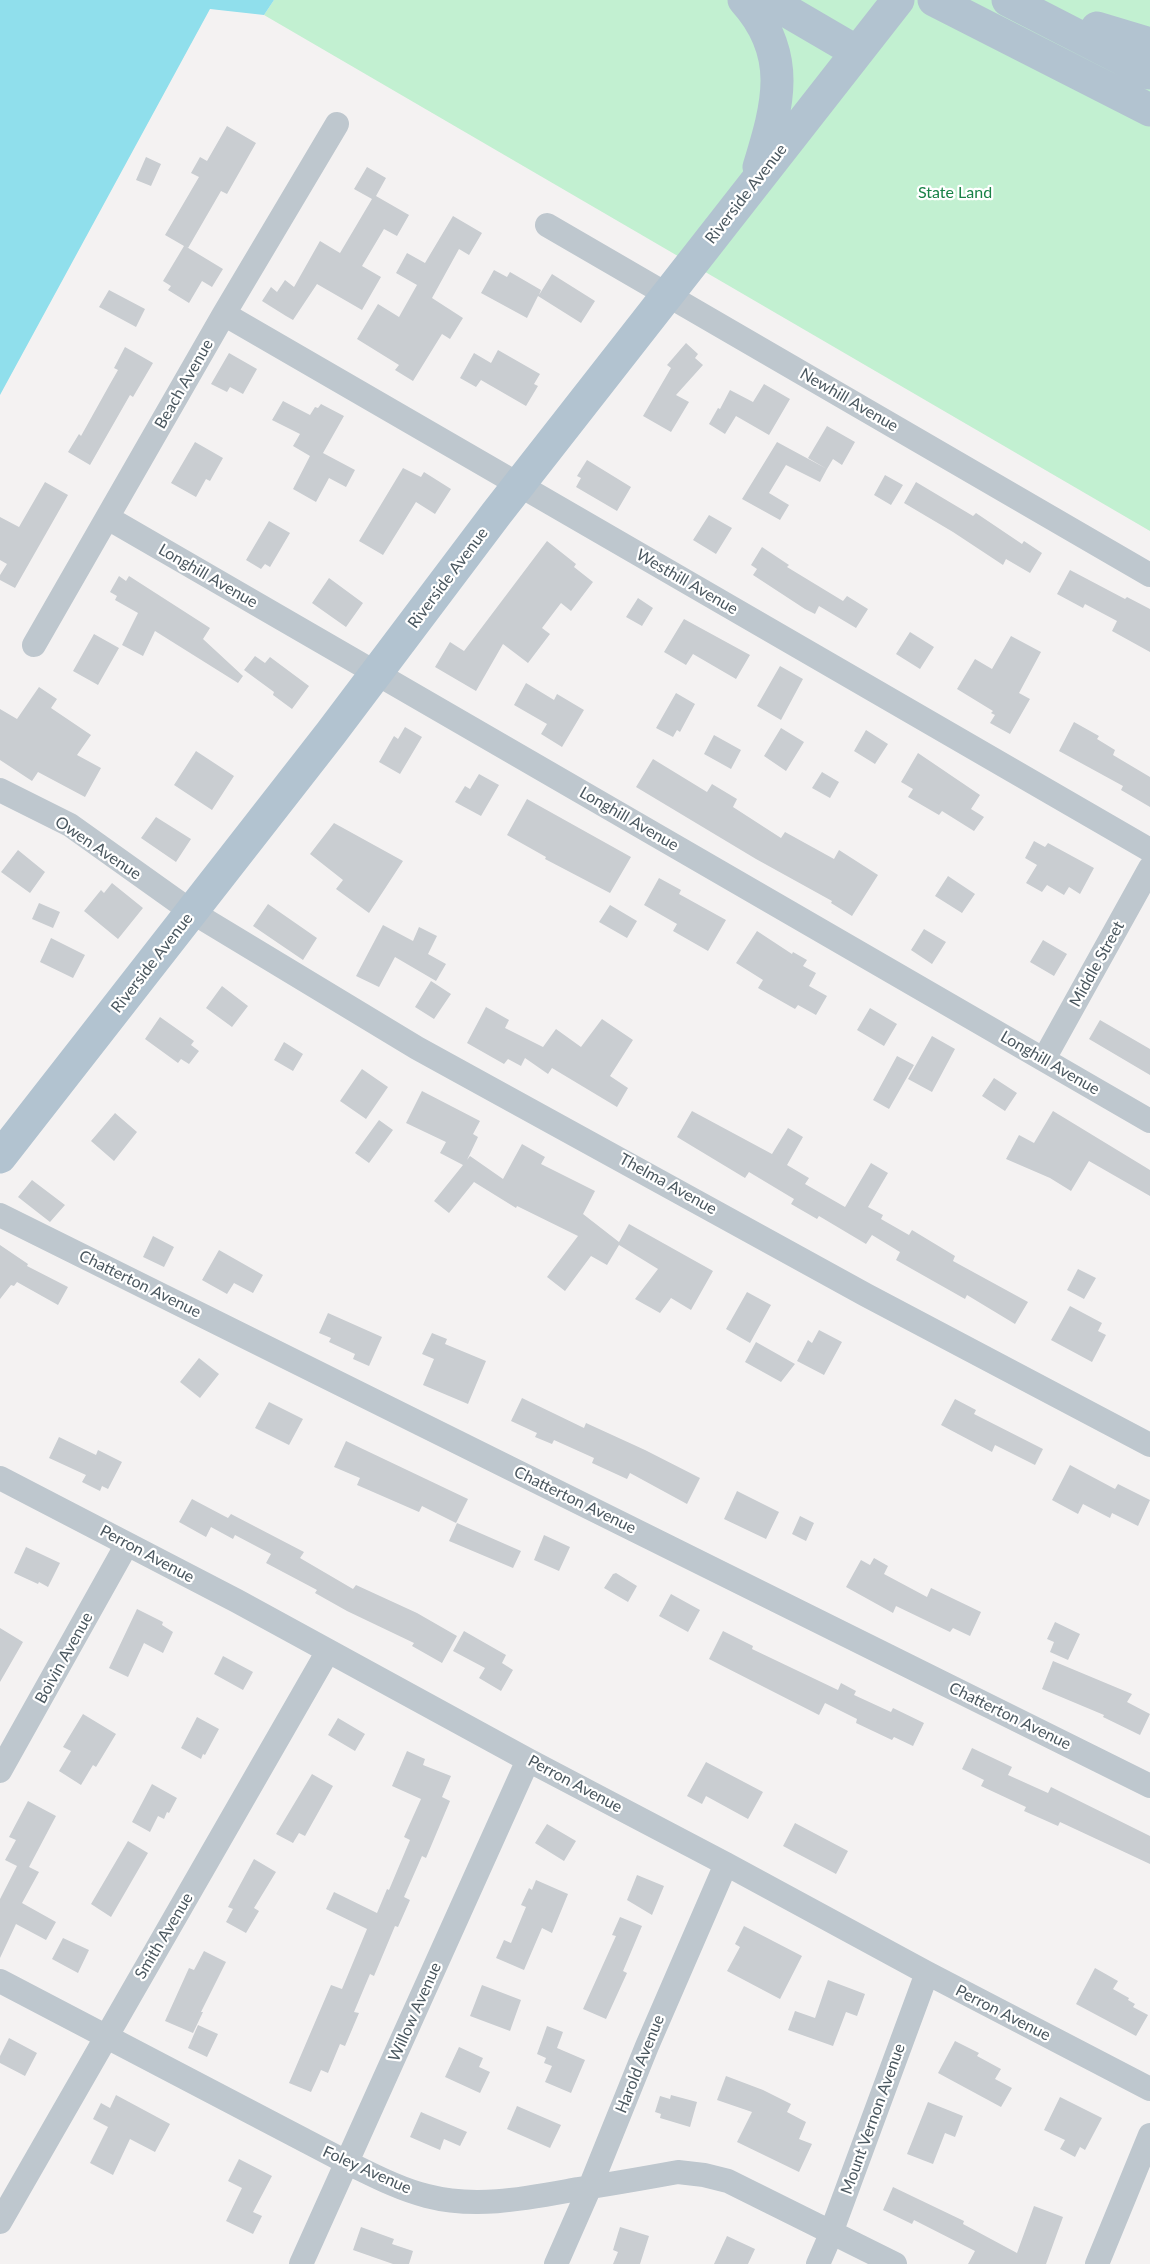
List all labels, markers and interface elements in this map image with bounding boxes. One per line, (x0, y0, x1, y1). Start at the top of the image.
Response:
street label: Riverside Avenue (701, 140, 791, 248)
park label: State Land (918, 183, 992, 203)
street label: Beach Avenue (151, 336, 217, 432)
street label: Newhill Avenue (796, 364, 902, 436)
street label: Riverside Avenue (404, 524, 492, 632)
street label: Longhill Avenue (155, 540, 261, 612)
street label: Westhill Avenue (633, 545, 741, 619)
street label: Longhill Avenue (576, 783, 682, 855)
street label: Owen Avenue (51, 812, 145, 884)
street label: Riverside Avenue (107, 909, 197, 1017)
street label: Middle Street (1066, 918, 1128, 1010)
street label: Longhill Avenue (997, 1027, 1103, 1099)
street label: Thelma Avenue (616, 1149, 720, 1219)
street label: Chatterton Avenue (76, 1246, 204, 1322)
street label: Chatterton Avenue (511, 1462, 639, 1538)
street label: Perron Avenue (97, 1521, 197, 1587)
street label: Boivin Avenue (31, 1609, 97, 1707)
street label: Chatterton Avenue (946, 1678, 1074, 1754)
street label: Perron Avenue (525, 1751, 625, 1817)
street label: Smith Avenue (131, 1889, 197, 1983)
street label: Willow Avenue (385, 1959, 445, 2065)
street label: Perron Avenue (952, 1981, 1054, 2045)
street label: Harold Avenue (612, 2012, 668, 2116)
street label: Mount Vernon Avenue (837, 2041, 909, 2197)
street label: Foley Avenue (320, 2142, 414, 2198)

